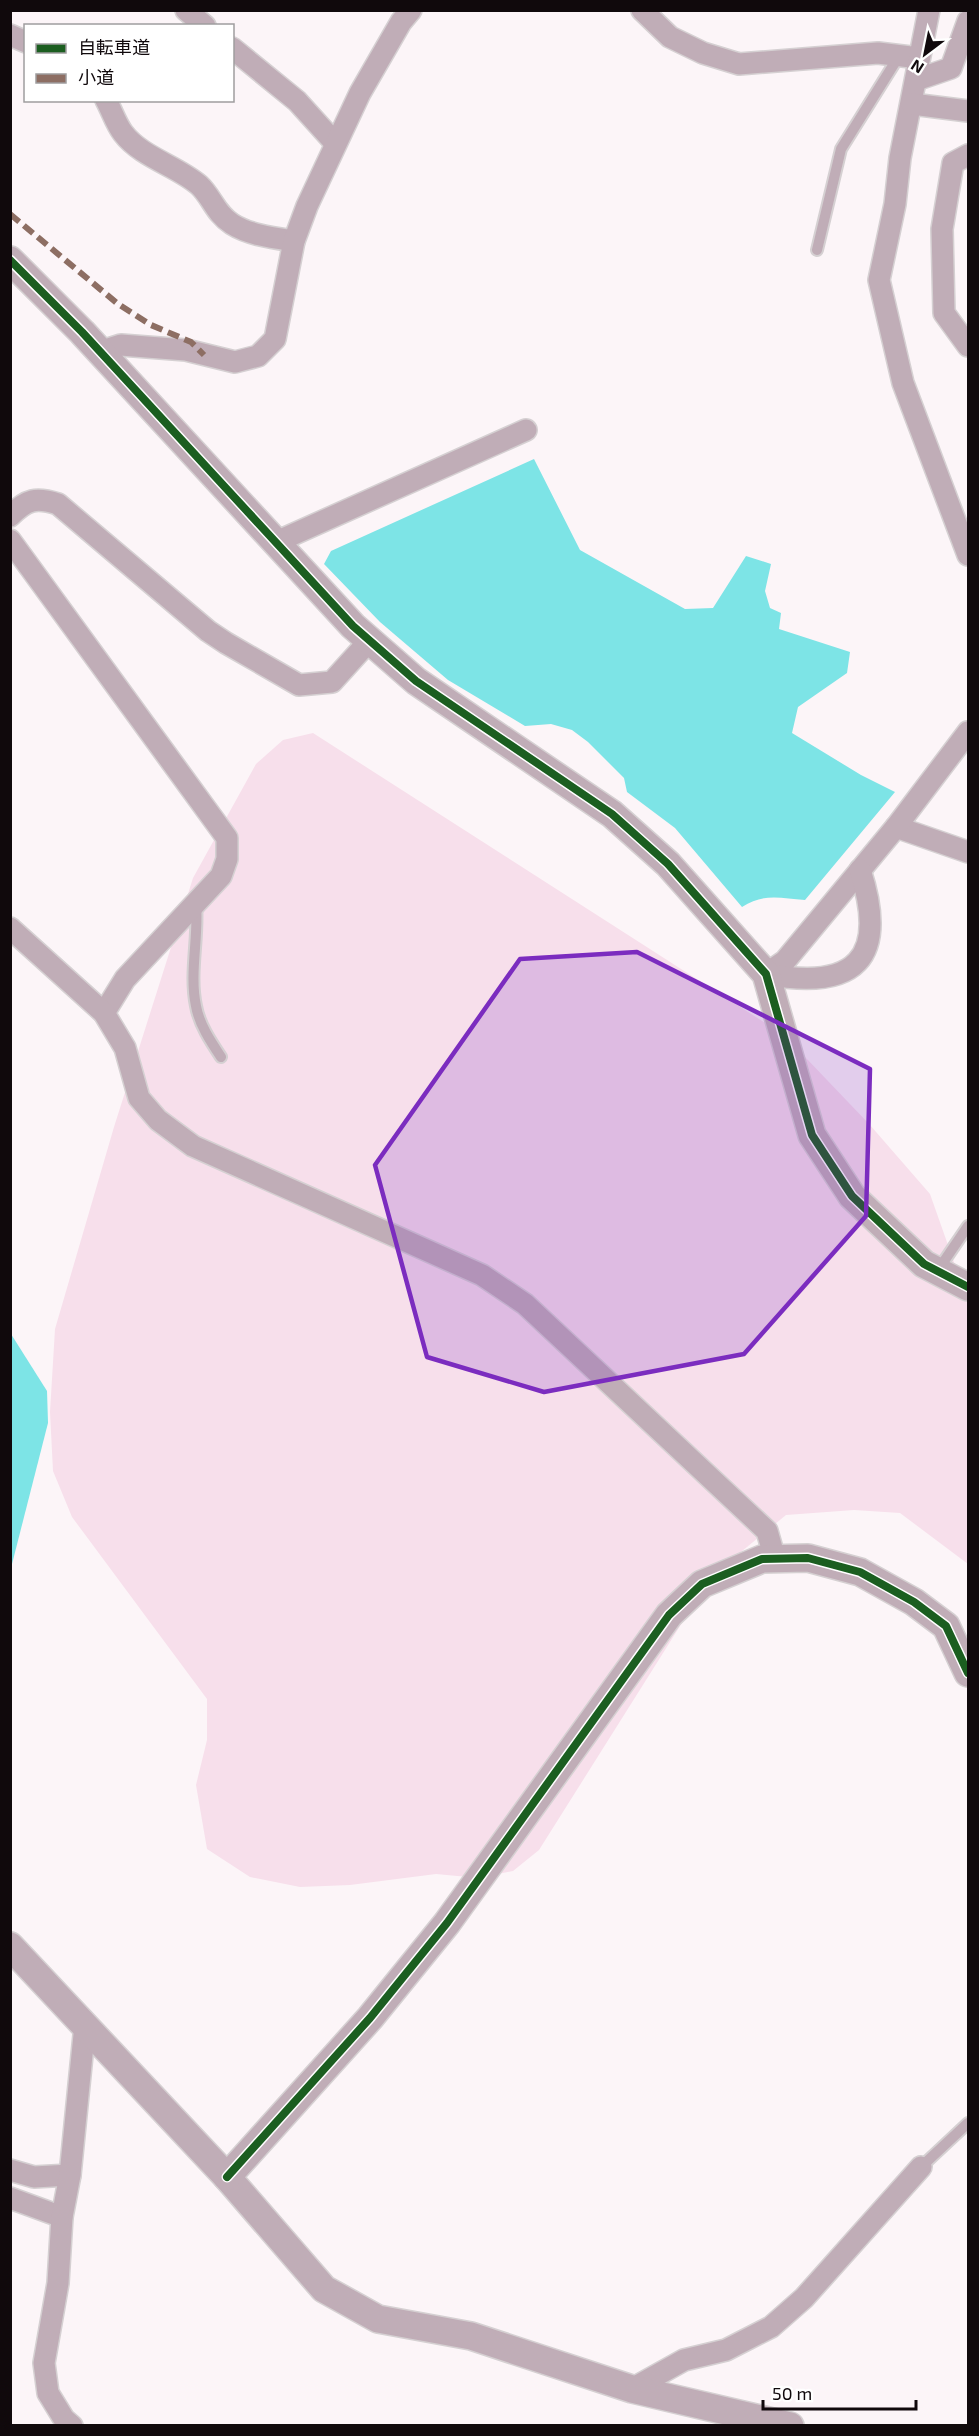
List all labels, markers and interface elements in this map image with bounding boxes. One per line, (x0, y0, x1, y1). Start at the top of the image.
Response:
legend (24, 24, 234, 102)
north arrow (895, 24, 955, 84)
text: 自転車道 (78, 36, 150, 58)
text: N (907, 56, 927, 78)
text: 小道 (78, 66, 114, 88)
scale bar (763, 2373, 916, 2411)
text: 50 m (772, 2382, 812, 2404)

